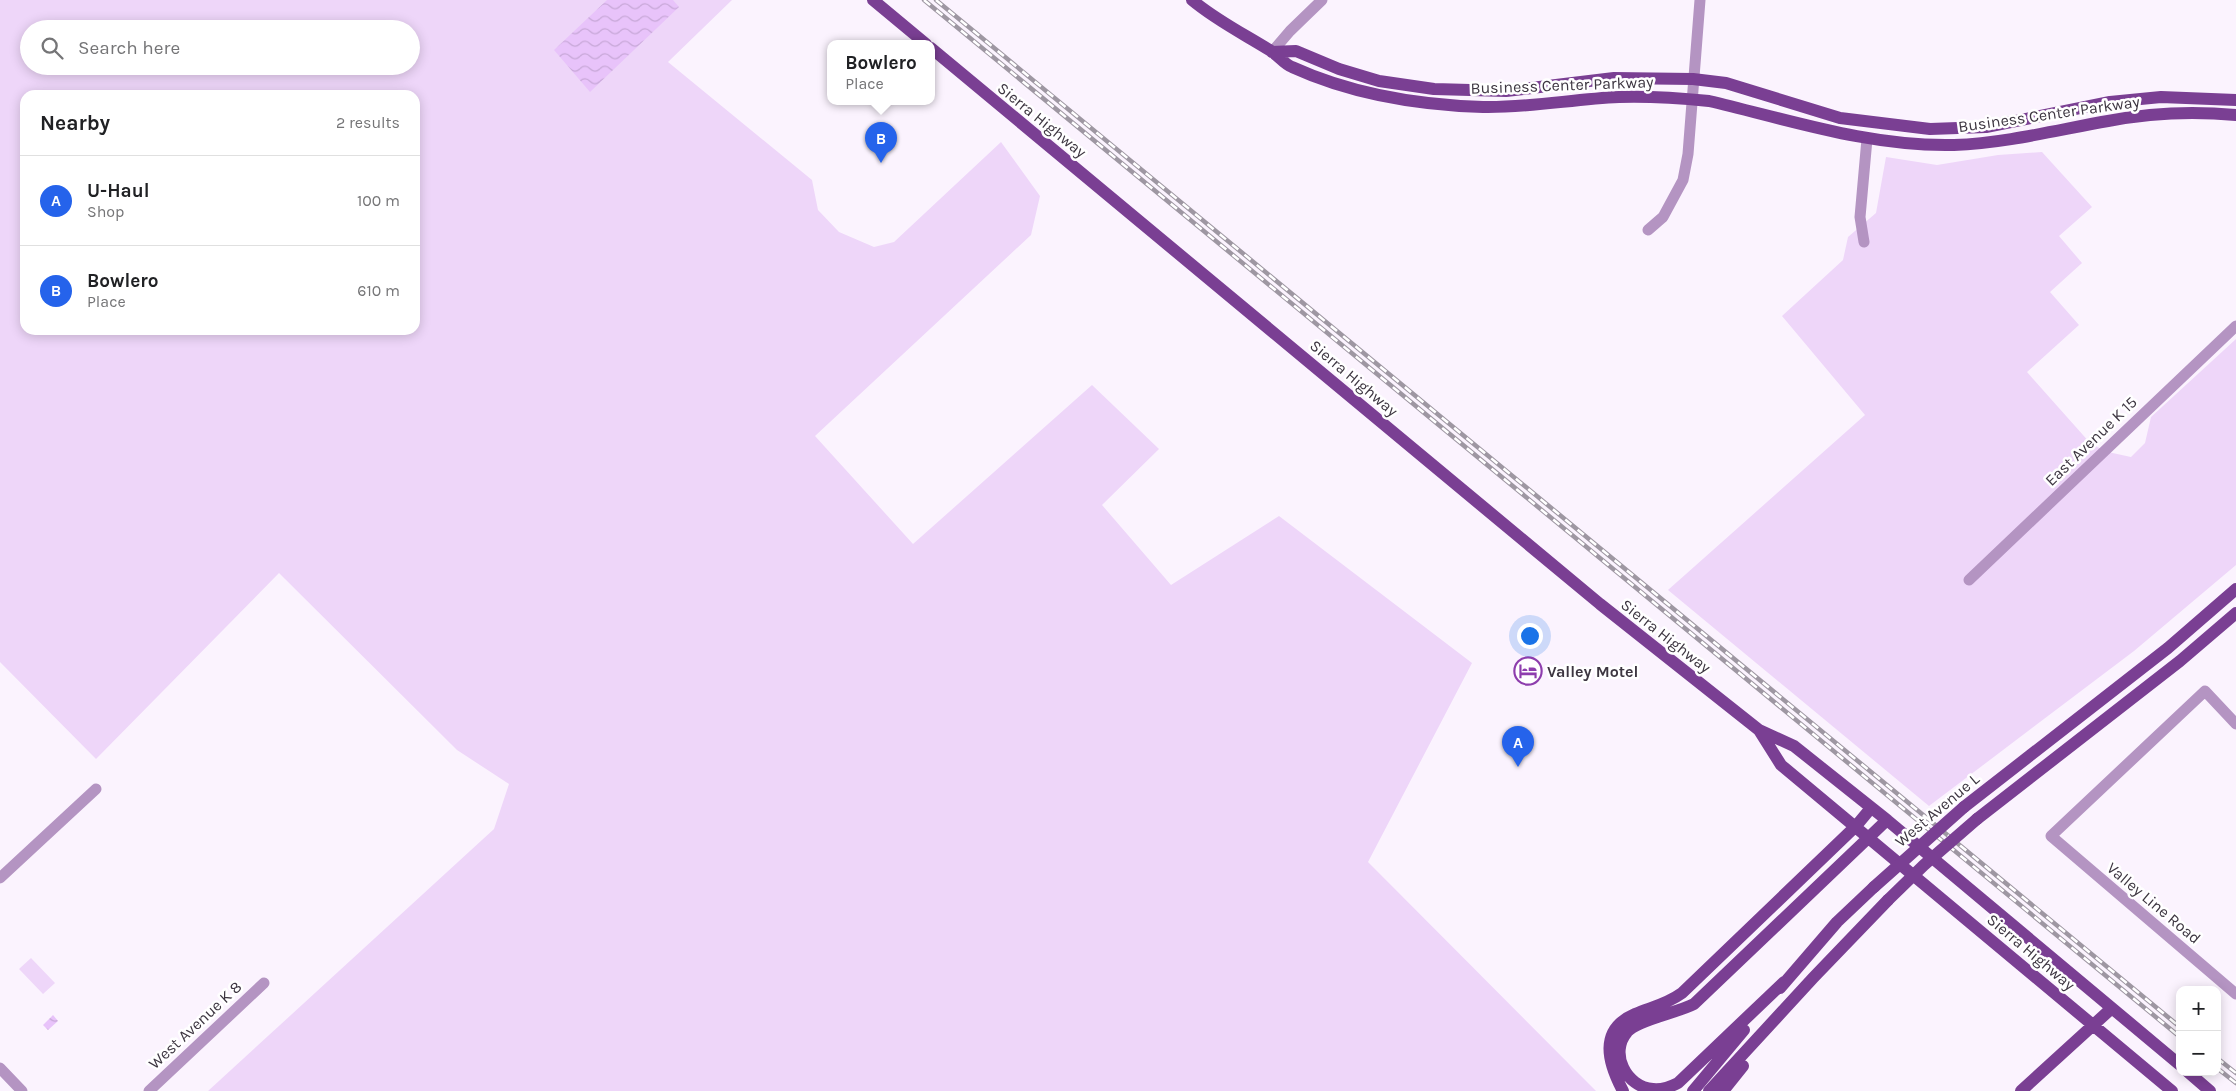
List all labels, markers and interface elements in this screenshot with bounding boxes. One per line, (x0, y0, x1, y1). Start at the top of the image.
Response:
search box (20, 20, 420, 75)
icon: search (38, 34, 66, 62)
text: Search here (78, 37, 180, 59)
popup (827, 40, 935, 105)
text: Bowlero (845, 52, 917, 74)
street label: Business Center Parkway (1470, 72, 1654, 98)
text: Place (845, 74, 884, 93)
street label: Sierra Highway (994, 78, 1091, 162)
street label: Business Center Parkway (1957, 92, 2142, 136)
text: Nearby (40, 111, 110, 135)
text: 2 results (336, 113, 400, 132)
pin: B (865, 122, 897, 163)
text: U-Haul (87, 180, 149, 202)
text: A (51, 191, 61, 210)
text: 100 m (357, 191, 400, 210)
text: Shop (87, 202, 124, 221)
text: Bowlero (87, 270, 159, 292)
text: B (51, 281, 61, 300)
text: 610 m (357, 281, 400, 300)
text: Place (87, 292, 126, 311)
street label: Sierra Highway (1306, 336, 1402, 421)
street label: East Avenue K 15 (2041, 392, 2141, 490)
street label: Sierra Highway (1617, 595, 1715, 677)
your location (1517, 623, 1543, 649)
hotel icon: Valley Motel (1513, 656, 1543, 686)
place label: Valley Motel (1547, 662, 1638, 681)
pin: A (1502, 726, 1534, 767)
street label: West Avenue L (1891, 769, 1983, 851)
street label: Valley Line Road (2103, 858, 2205, 948)
street label: Sierra Highway (1983, 910, 2079, 995)
street label: West Avenue K 8 (145, 977, 245, 1073)
map controls (2176, 986, 2221, 1076)
button: + (2176, 986, 2221, 1031)
button: − (2176, 1031, 2221, 1076)

